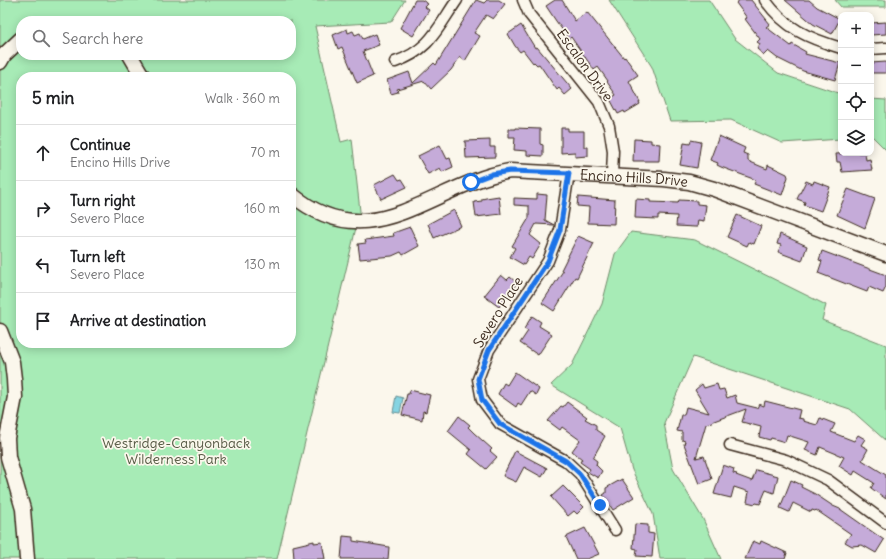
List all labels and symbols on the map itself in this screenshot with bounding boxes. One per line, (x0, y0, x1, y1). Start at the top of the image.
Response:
street label: Escalon Drive (553, 25, 617, 105)
street label: Encino Hills Drive (580, 166, 689, 191)
route start (462, 173, 480, 191)
street label: Severo Place (469, 273, 527, 351)
park label: Westridge-Canyonback Wilderness Park (102, 434, 250, 468)
route end (591, 496, 609, 514)

